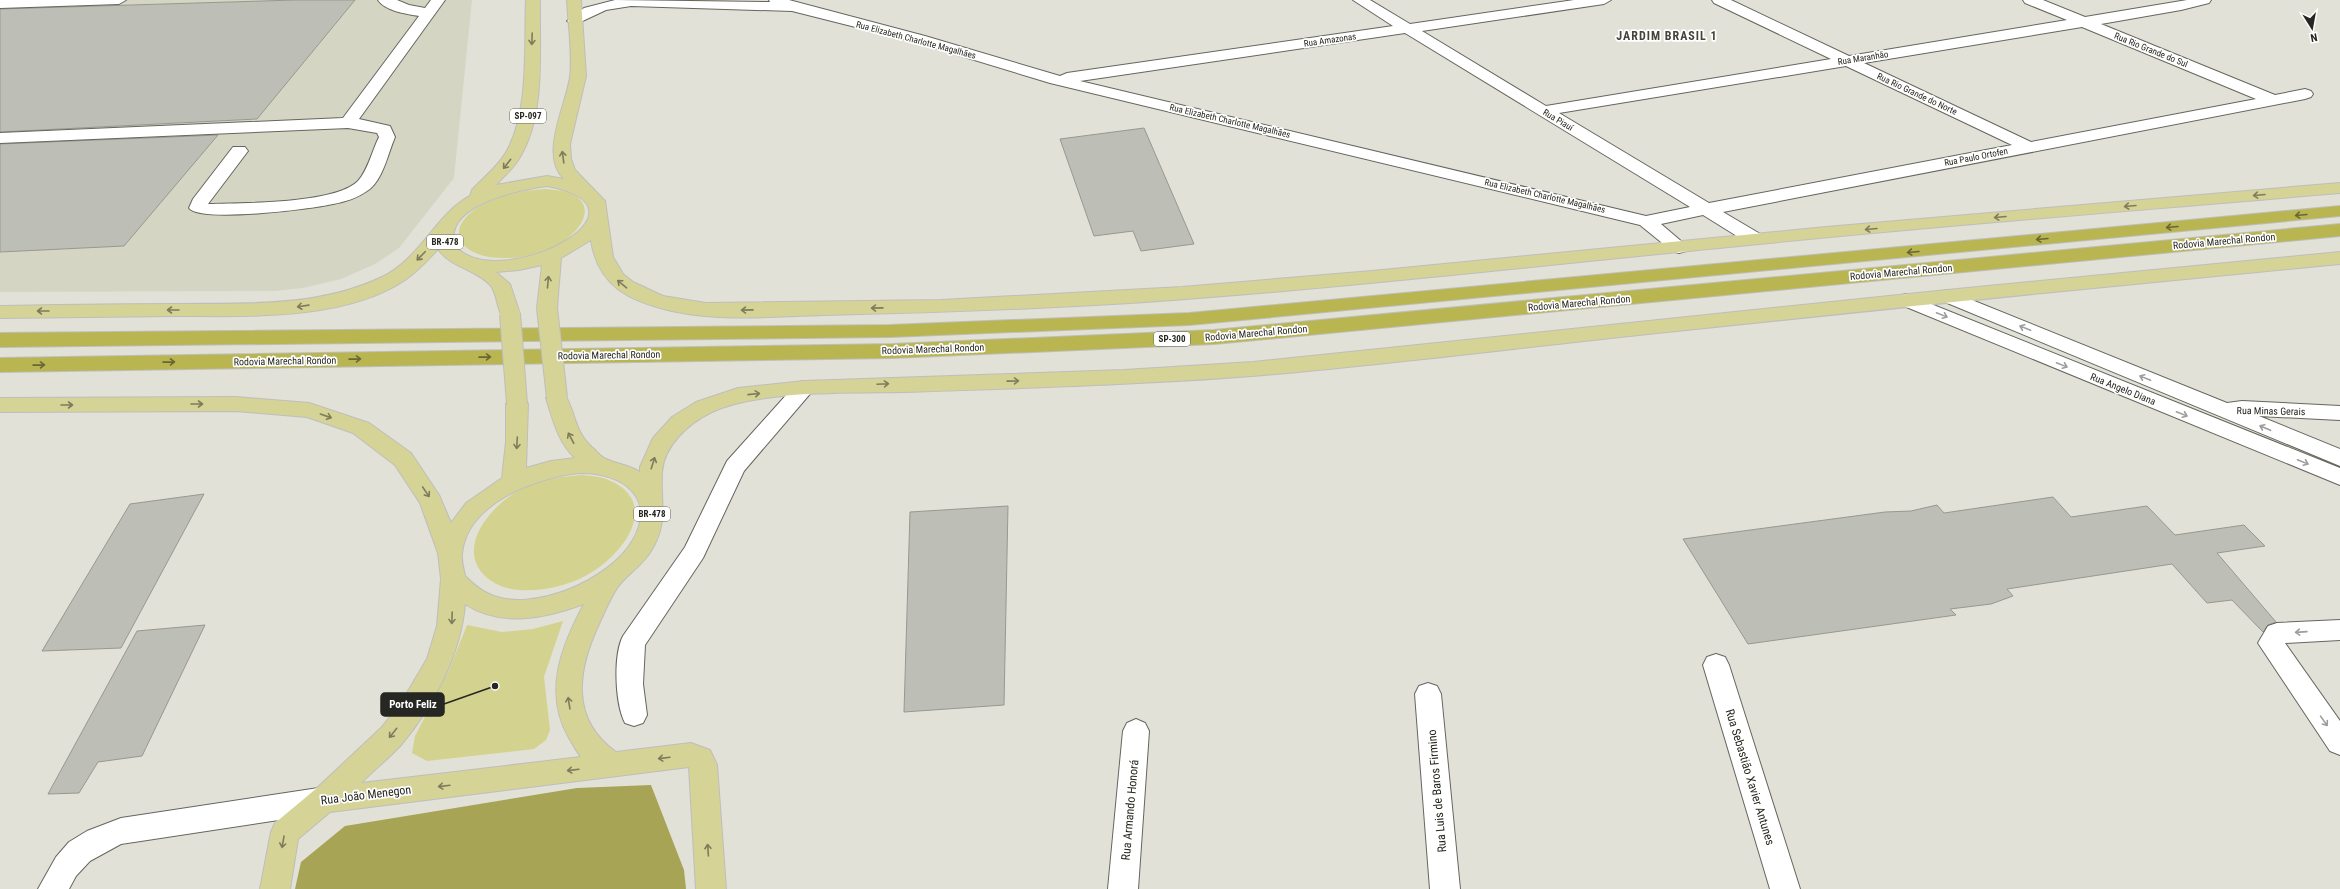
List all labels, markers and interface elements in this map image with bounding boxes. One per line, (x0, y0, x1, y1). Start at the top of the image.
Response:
north arrow (2292, 8, 2332, 48)
street label: Rua Elizabeth Charlotte Magalhães (855, 19, 977, 61)
district label: JARDIM BRASIL 1 (1616, 29, 1718, 43)
text: N (2309, 30, 2318, 44)
street label: Rua Amazonas (1303, 31, 1357, 49)
street label: Rua Rio Grande do Sul (2113, 31, 2189, 69)
one-way arrow (528, 32, 536, 45)
street label: Rua Maranhão (1837, 49, 1889, 67)
street label: Rua Rio Grande do Norte (1875, 71, 1959, 117)
street label: Rua Elizabeth Charlotte Magalhães (1169, 102, 1291, 140)
street label: Rua Piauí (1541, 107, 1576, 133)
road number: SP-097 (510, 109, 546, 123)
street label: Rua Paulo Ortofen (1943, 146, 2009, 168)
one-way arrow (559, 151, 567, 164)
one-way arrow (503, 158, 511, 169)
street label: Rua Elizabeth Charlotte Magalhães (1484, 177, 1606, 215)
one-way arrow (2253, 191, 2266, 198)
one-way arrow (2124, 202, 2137, 210)
one-way arrow (2295, 211, 2308, 218)
one-way arrow (1994, 214, 2007, 221)
one-way arrow (2166, 223, 2179, 231)
one-way arrow (1865, 225, 1878, 232)
street label: Rodovia Marechal Rondon (2172, 231, 2276, 251)
road number: BR-478 (427, 235, 463, 249)
one-way arrow (2036, 236, 2049, 243)
one-way arrow (1907, 248, 1920, 255)
one-way arrow (416, 251, 425, 261)
street label: Rodovia Marechal Rondon (1849, 262, 1953, 282)
one-way arrow (545, 276, 552, 289)
one-way arrow (617, 279, 627, 288)
street label: Rodovia Marechal Rondon (1527, 293, 1631, 313)
one-way arrow (297, 303, 310, 310)
one-way arrow (871, 304, 884, 312)
one-way arrow (167, 306, 180, 314)
one-way arrow (741, 306, 754, 314)
one-way arrow (37, 308, 50, 315)
one-way arrow (1936, 312, 1948, 319)
street label: Rodovia Marechal Rondon (1204, 323, 1308, 343)
one-way arrow (2019, 324, 2031, 331)
road number: SP-300 (1154, 332, 1190, 346)
street label: Rodovia Marechal Rondon (881, 342, 985, 356)
street label: Rodovia Marechal Rondon (558, 349, 661, 361)
one-way arrow (478, 353, 491, 361)
street label: Rodovia Marechal Rondon (234, 355, 337, 367)
one-way arrow (348, 355, 361, 363)
one-way arrow (162, 359, 175, 366)
one-way arrow (32, 361, 45, 369)
one-way arrow (2056, 361, 2068, 369)
street label: Rua Angelo Diana (2089, 371, 2157, 407)
one-way arrow (2139, 374, 2151, 381)
one-way arrow (1006, 377, 1019, 385)
one-way arrow (876, 381, 889, 388)
one-way arrow (747, 390, 760, 397)
one-way arrow (190, 400, 203, 408)
one-way arrow (60, 401, 73, 408)
street label: Rua Minas Gerais (2237, 405, 2306, 417)
one-way arrow (2176, 411, 2188, 418)
one-way arrow (319, 413, 331, 421)
one-way arrow (2259, 424, 2271, 431)
one-way arrow (567, 432, 574, 444)
one-way arrow (513, 436, 521, 449)
one-way arrow (650, 457, 657, 470)
one-way arrow (2297, 459, 2309, 467)
one-way arrow (422, 487, 430, 498)
road number: BR-478 (634, 507, 670, 521)
one-way arrow (448, 611, 455, 624)
one-way arrow (2295, 628, 2308, 635)
callout: Porto Feliz (381, 693, 444, 716)
one-way arrow (565, 697, 573, 710)
text: Porto Feliz (389, 698, 437, 711)
street label: Rua Sebastião Xavier Antunes (1723, 707, 1777, 847)
one-way arrow (2320, 715, 2328, 726)
one-way arrow (389, 727, 398, 738)
street label: Rua Luis de Baros Firmino (1425, 729, 1449, 853)
one-way arrow (658, 755, 671, 762)
street label: Rua Armando Honorá (1119, 759, 1141, 861)
one-way arrow (567, 766, 580, 774)
street label: Rua João Menegon (320, 782, 412, 807)
one-way arrow (438, 782, 451, 789)
one-way arrow (279, 835, 287, 848)
one-way arrow (705, 844, 712, 857)

